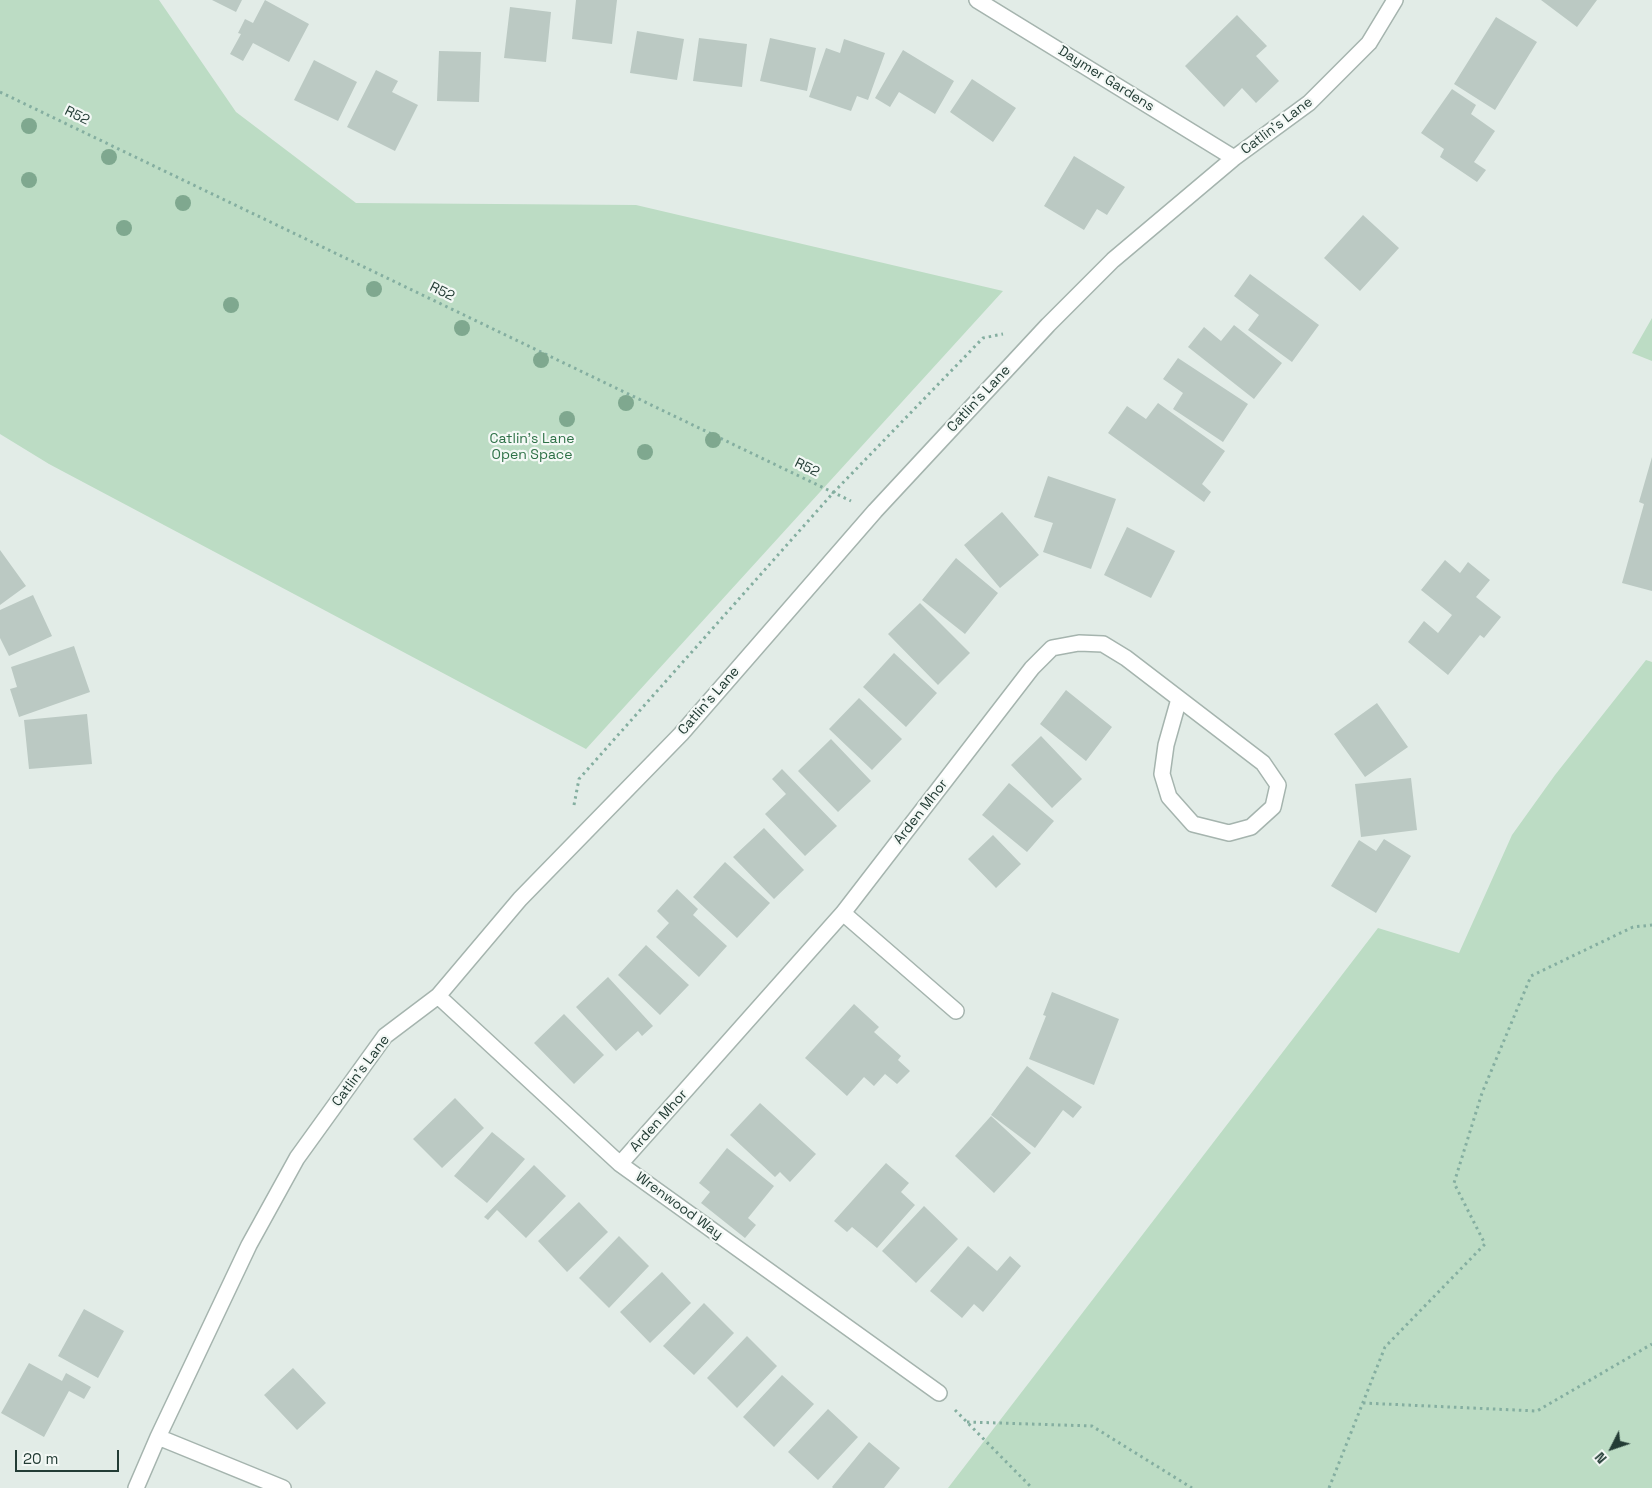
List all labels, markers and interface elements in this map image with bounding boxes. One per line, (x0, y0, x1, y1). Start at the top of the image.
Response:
street label: Daymer Gardens (1055, 43, 1157, 115)
street label: Catlin's Lane (1238, 94, 1316, 158)
street label: R52 (62, 103, 92, 129)
street label: R52 (427, 279, 457, 305)
street label: Catlin's Lane (944, 362, 1014, 436)
park label: Catlin's Lane Open Space (489, 431, 575, 464)
street label: R52 (792, 455, 822, 481)
street label: Catlin's Lane (675, 663, 743, 739)
street label: Arden Mhor (890, 776, 952, 848)
street label: Catlin's Lane (329, 1032, 393, 1110)
street label: Arden Mhor (627, 1086, 691, 1156)
street label: Wrenwood Way (632, 1169, 726, 1243)
north arrow (1587, 1423, 1637, 1473)
scale bar (18, 1440, 121, 1472)
text: N (1591, 1448, 1611, 1467)
text: 20 m (23, 1449, 58, 1468)

